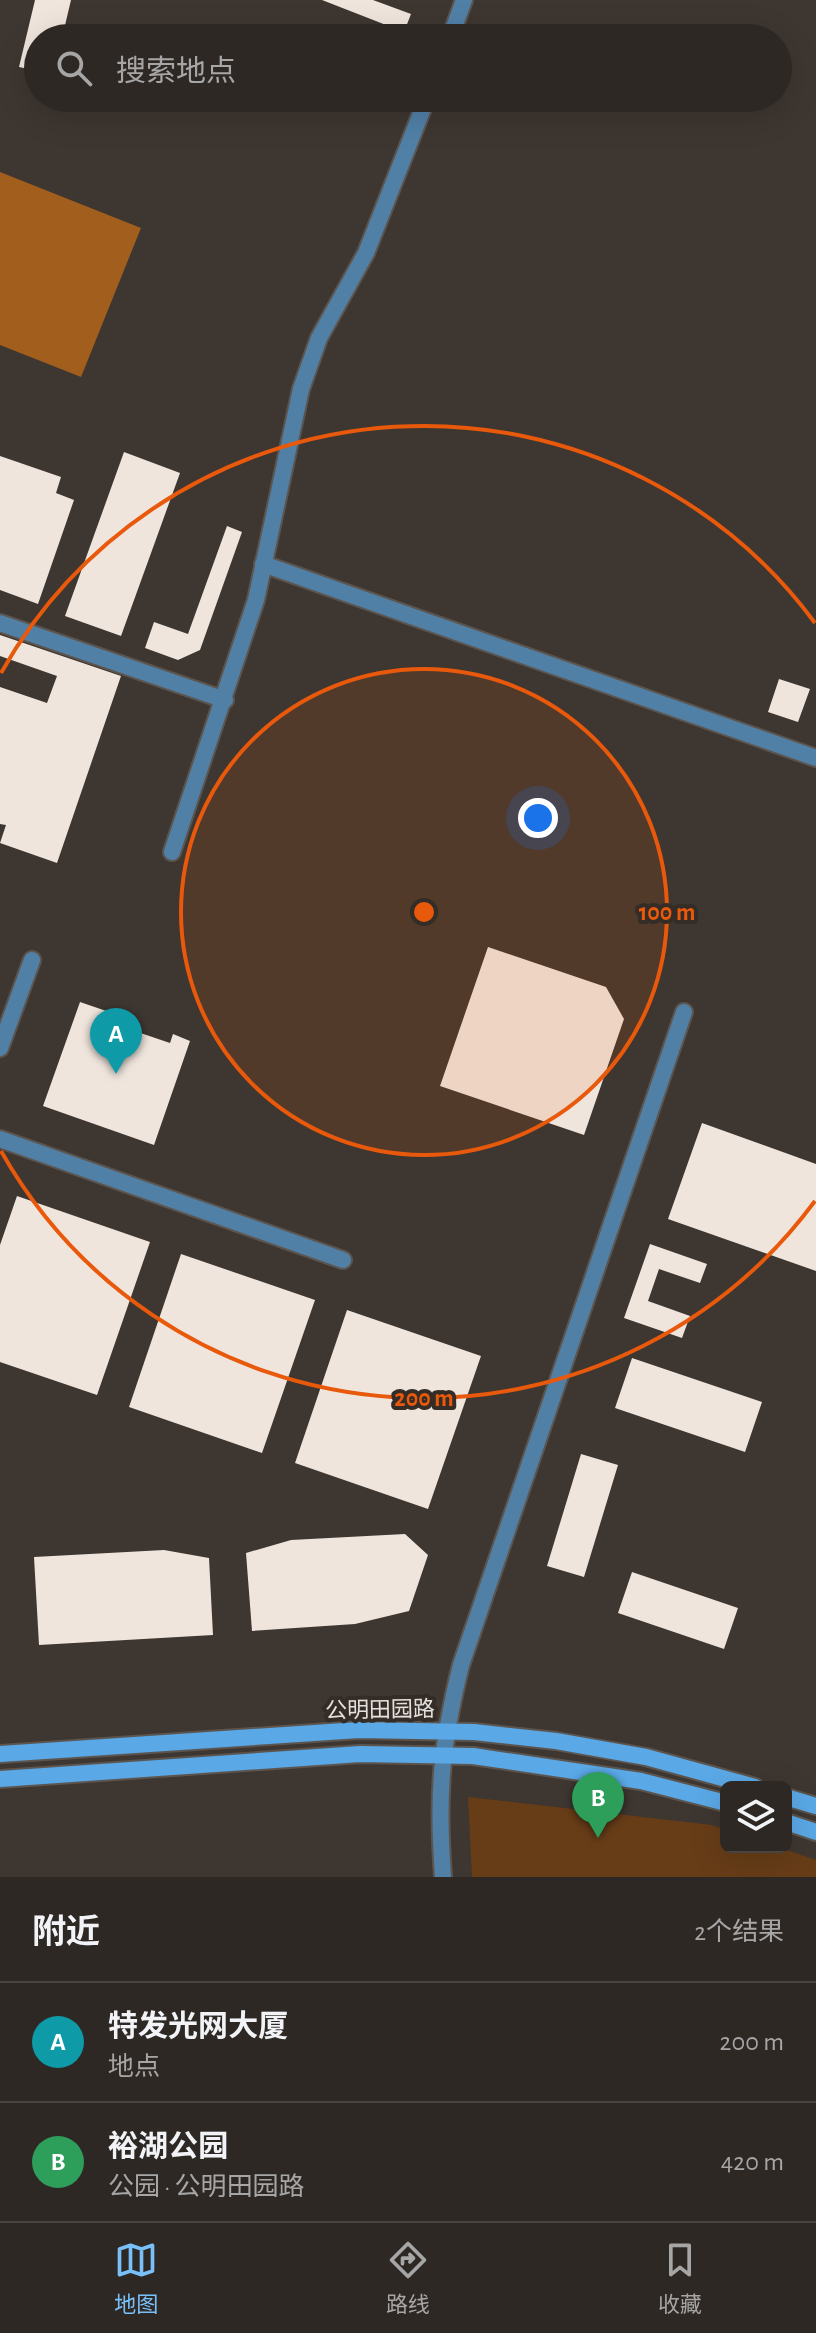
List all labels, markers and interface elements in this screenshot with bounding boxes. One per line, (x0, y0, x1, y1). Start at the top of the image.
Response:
search box (24, 24, 792, 112)
icon: search (52, 46, 96, 90)
text: 搜索地点 (116, 57, 236, 87)
your location (518, 798, 558, 838)
centre of rings (410, 898, 438, 926)
text: 100 m (639, 901, 695, 925)
pin: A (90, 1008, 142, 1074)
text: 200 m (394, 1387, 454, 1411)
street label: 公明田园路 (325, 1697, 435, 1722)
pin: B (572, 1772, 624, 1838)
map controls (720, 1781, 792, 1853)
button: layers (720, 1781, 792, 1853)
text: 附近 (32, 1916, 100, 1950)
text: 2个结果 (694, 1919, 784, 1945)
text: 特发光网大厦 (108, 2012, 288, 2042)
text: A (50, 2029, 66, 2055)
text: 200 m (720, 2029, 784, 2055)
text: 地点 (108, 2054, 160, 2080)
text: 裕湖公园 (108, 2132, 228, 2162)
text: B (50, 2149, 66, 2175)
text: 420 m (721, 2149, 784, 2175)
text: 公园 · 公明田园路 (108, 2174, 305, 2200)
tab: 地图 (114, 2238, 158, 2318)
tab: 路线 (386, 2238, 430, 2318)
tab: 收藏 (658, 2238, 702, 2318)

